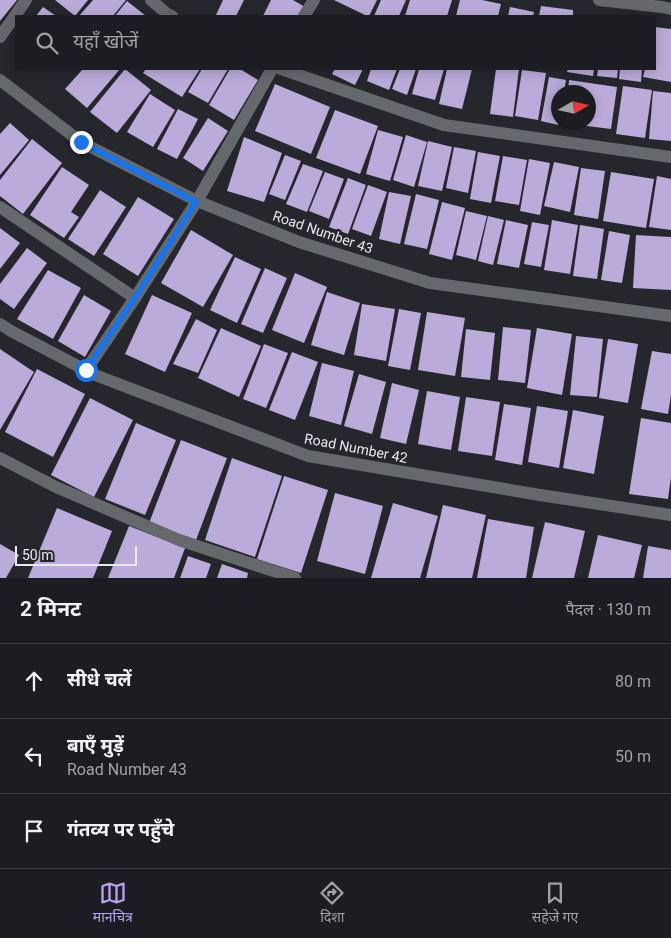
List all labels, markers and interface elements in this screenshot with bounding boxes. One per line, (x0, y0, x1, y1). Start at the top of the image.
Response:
search box (15, 15, 656, 70)
icon: search (33, 29, 61, 57)
text: यहाँ खोजें (73, 30, 138, 53)
north arrow (551, 85, 596, 130)
route end (70, 131, 93, 154)
street label: Road Number 43 (271, 207, 375, 257)
route start (75, 359, 98, 382)
street label: Road Number 42 (303, 430, 409, 466)
scale bar (15, 543, 138, 566)
text: 50 m (22, 547, 54, 563)
text: 2 मिनट (20, 597, 81, 621)
text: पैदल · 130 m (565, 600, 651, 619)
icon: ahead (20, 667, 48, 695)
text: सीधे चलें (67, 668, 132, 691)
text: 80 m (615, 672, 651, 691)
text: बाएँ मुड़ें (67, 734, 124, 757)
icon: left (20, 742, 48, 770)
text: 50 m (615, 747, 651, 766)
text: Road Number 43 (67, 760, 187, 779)
icon: arrive (20, 817, 48, 845)
text: गंतव्य पर पहुँचे (67, 818, 174, 841)
tab: मानचित्र (93, 879, 133, 928)
tab: दिशा (318, 879, 346, 928)
tab: सहेजे गए (532, 879, 578, 928)

